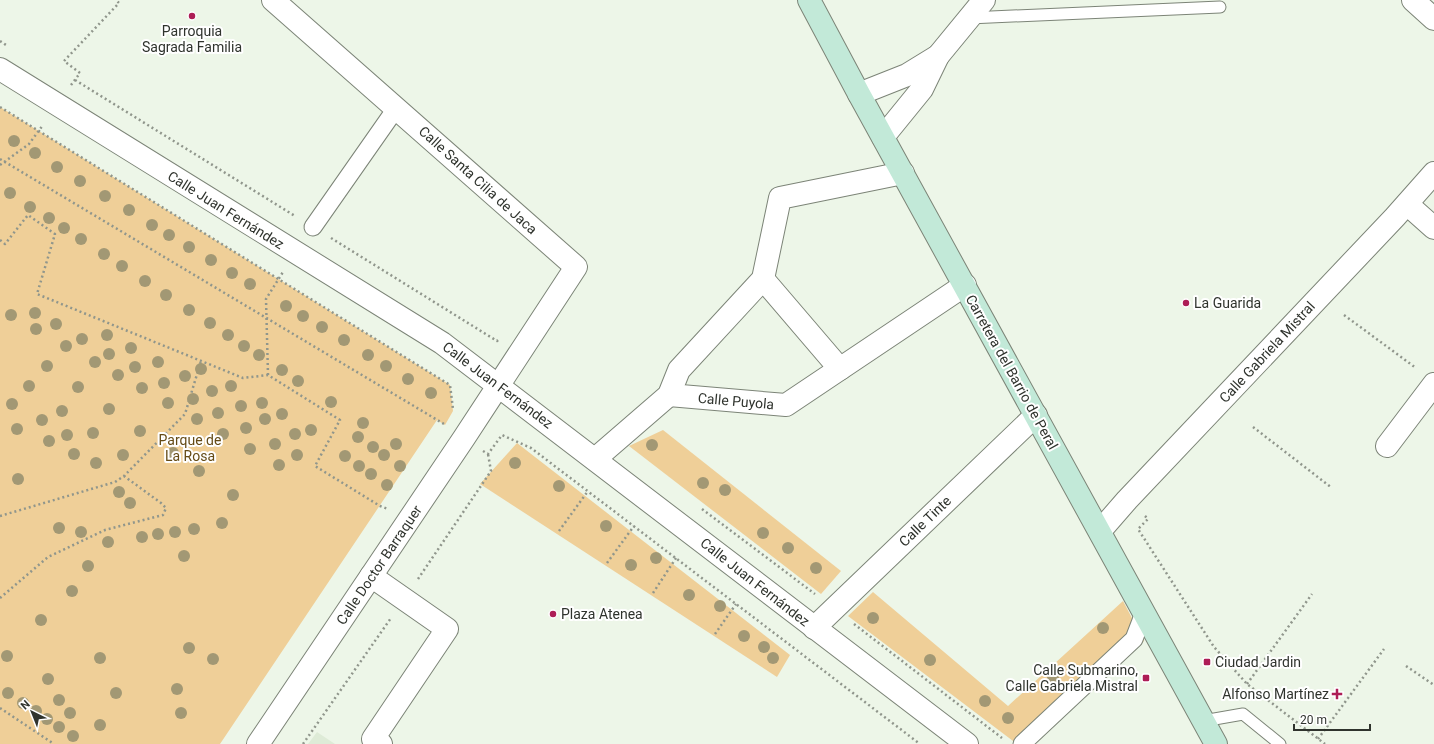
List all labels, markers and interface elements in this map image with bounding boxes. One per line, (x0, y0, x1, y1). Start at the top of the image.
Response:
marker: Parroquia Sagrada Familia (187, 11, 197, 21)
place label: Parroquia Sagrada Familia (142, 23, 242, 55)
street label: Calle Santa Cilia de Jaca (416, 123, 540, 237)
street label: Calle Juan Fernández (165, 168, 287, 252)
street label: Carretera del Barrio de Peral (963, 292, 1061, 452)
place label: La Guarida (1194, 295, 1261, 311)
marker: La Guarida (1181, 298, 1191, 308)
street label: Calle Gabriela Mistral (1216, 298, 1318, 406)
street label: Calle Juan Fernández (440, 338, 556, 432)
street label: Calle Puyola (697, 390, 775, 412)
park label: Parque de La Rosa (159, 432, 221, 464)
street label: Calle Tinte (896, 492, 954, 550)
street label: Calle Doctor Barraquer (333, 502, 425, 628)
street label: Calle Juan Fernández (697, 535, 813, 630)
place label: Plaza Atenea (561, 606, 643, 622)
marker: Plaza Atenea (548, 609, 558, 619)
place label: Ciudad Jardin (1215, 654, 1301, 670)
marker: Ciudad Jardin (1202, 657, 1212, 667)
place label: Calle Submarino, Calle Gabriela Mistral (1006, 662, 1138, 694)
marker: Calle Submarino, Calle Gabriela Mistral (1141, 673, 1151, 683)
place label: Alfonso Martínez (1222, 686, 1329, 702)
marker: Alfonso Martínez (1332, 689, 1342, 699)
north arrow (12, 692, 52, 732)
text: N (18, 697, 33, 712)
scale bar (1294, 706, 1370, 732)
text: 20 m (1300, 713, 1327, 727)

